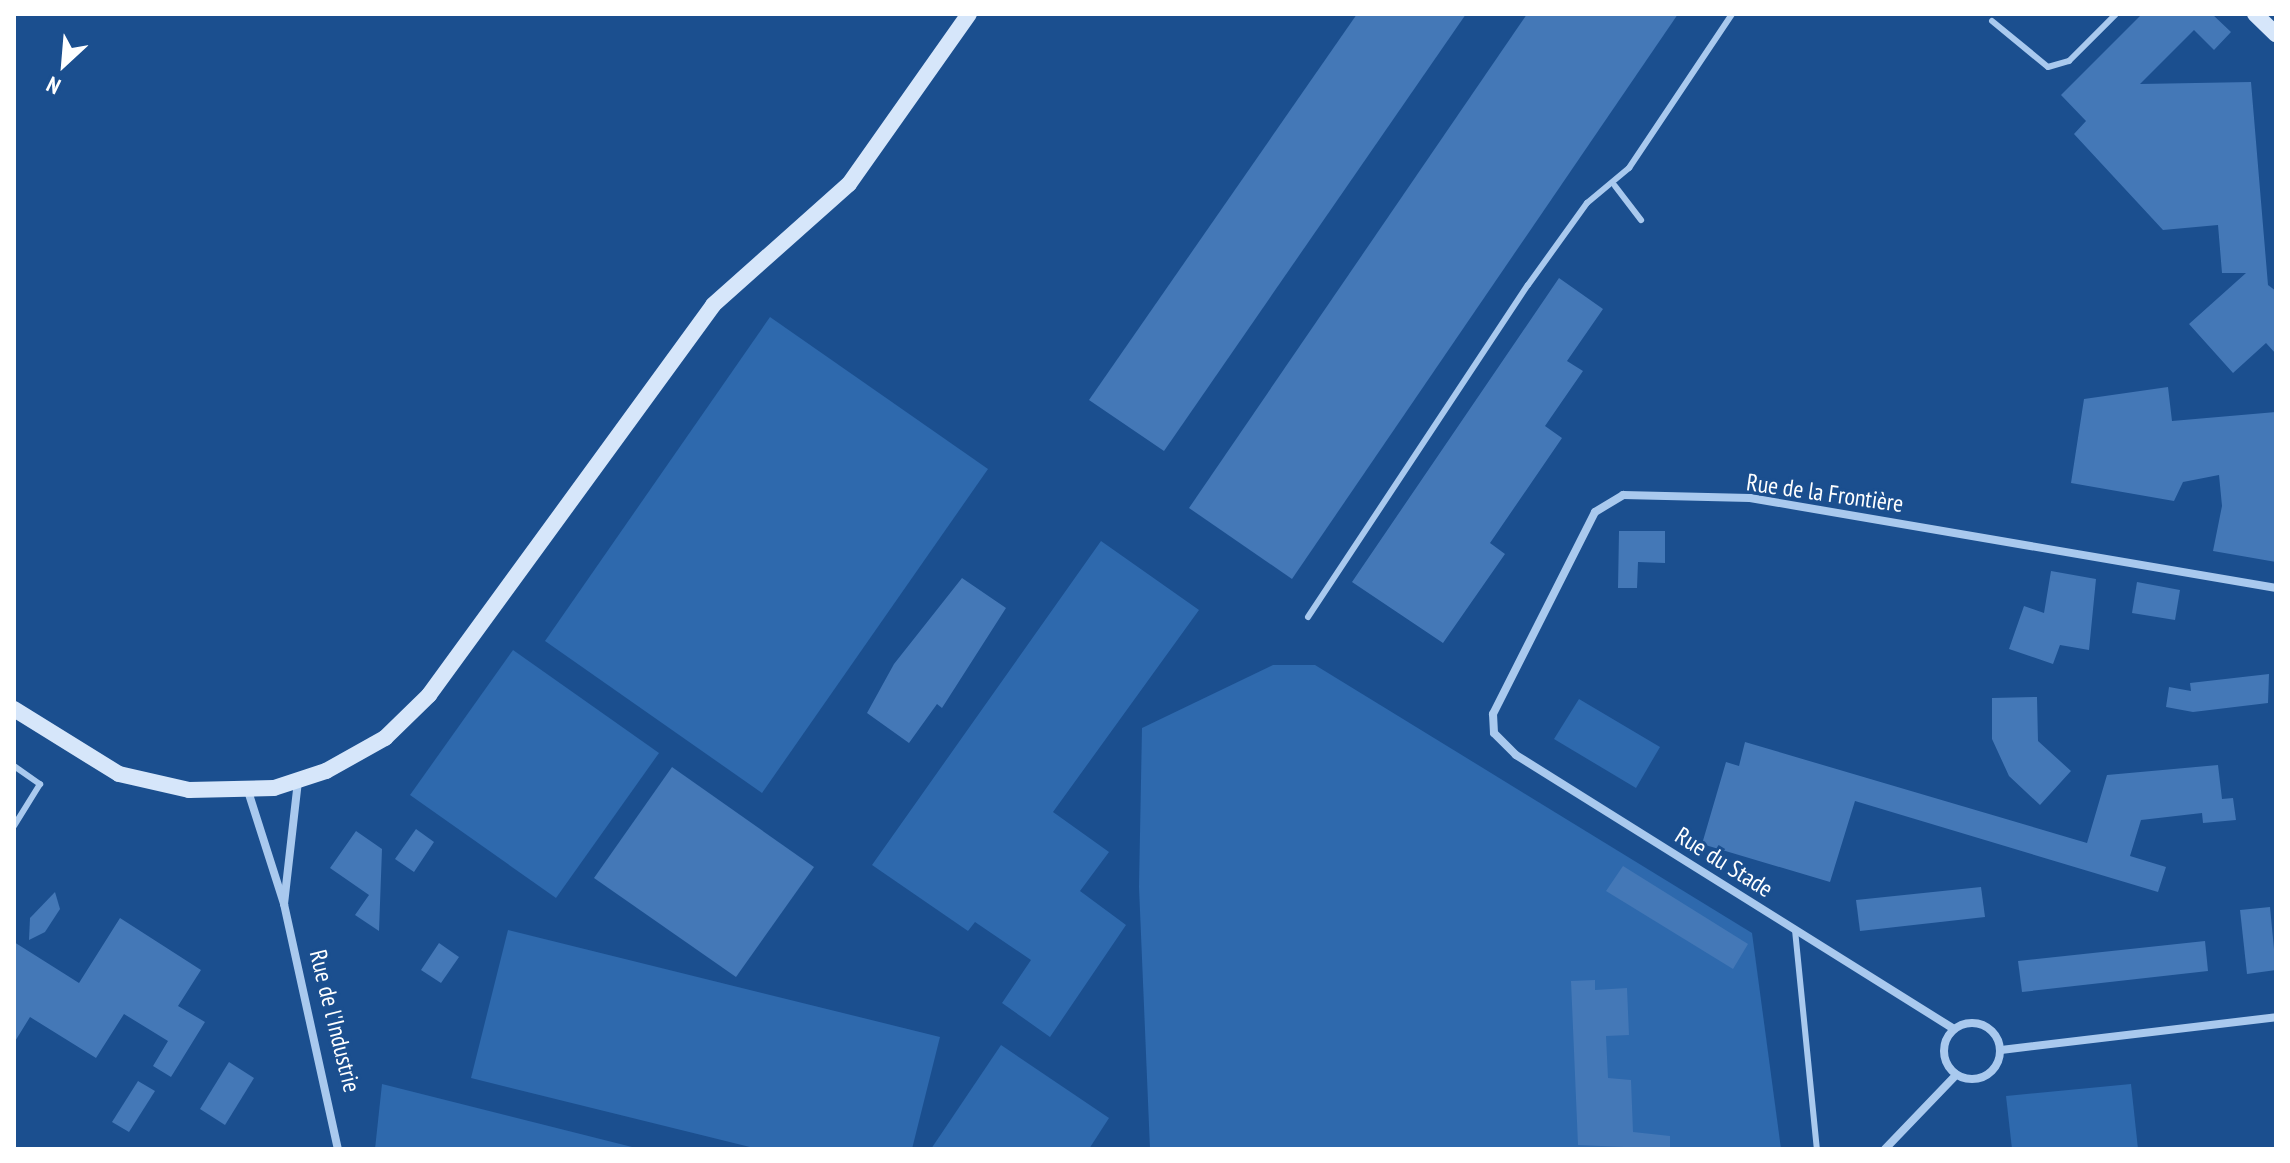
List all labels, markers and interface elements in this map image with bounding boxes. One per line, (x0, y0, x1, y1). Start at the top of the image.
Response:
north arrow (24, 24, 104, 104)
text: N (42, 70, 65, 101)
street label: Rue de la Frontière (1745, 468, 1905, 518)
street label: Rue du Stade (1670, 821, 1778, 903)
street label: Rue de l'Industrie (303, 947, 367, 1095)

